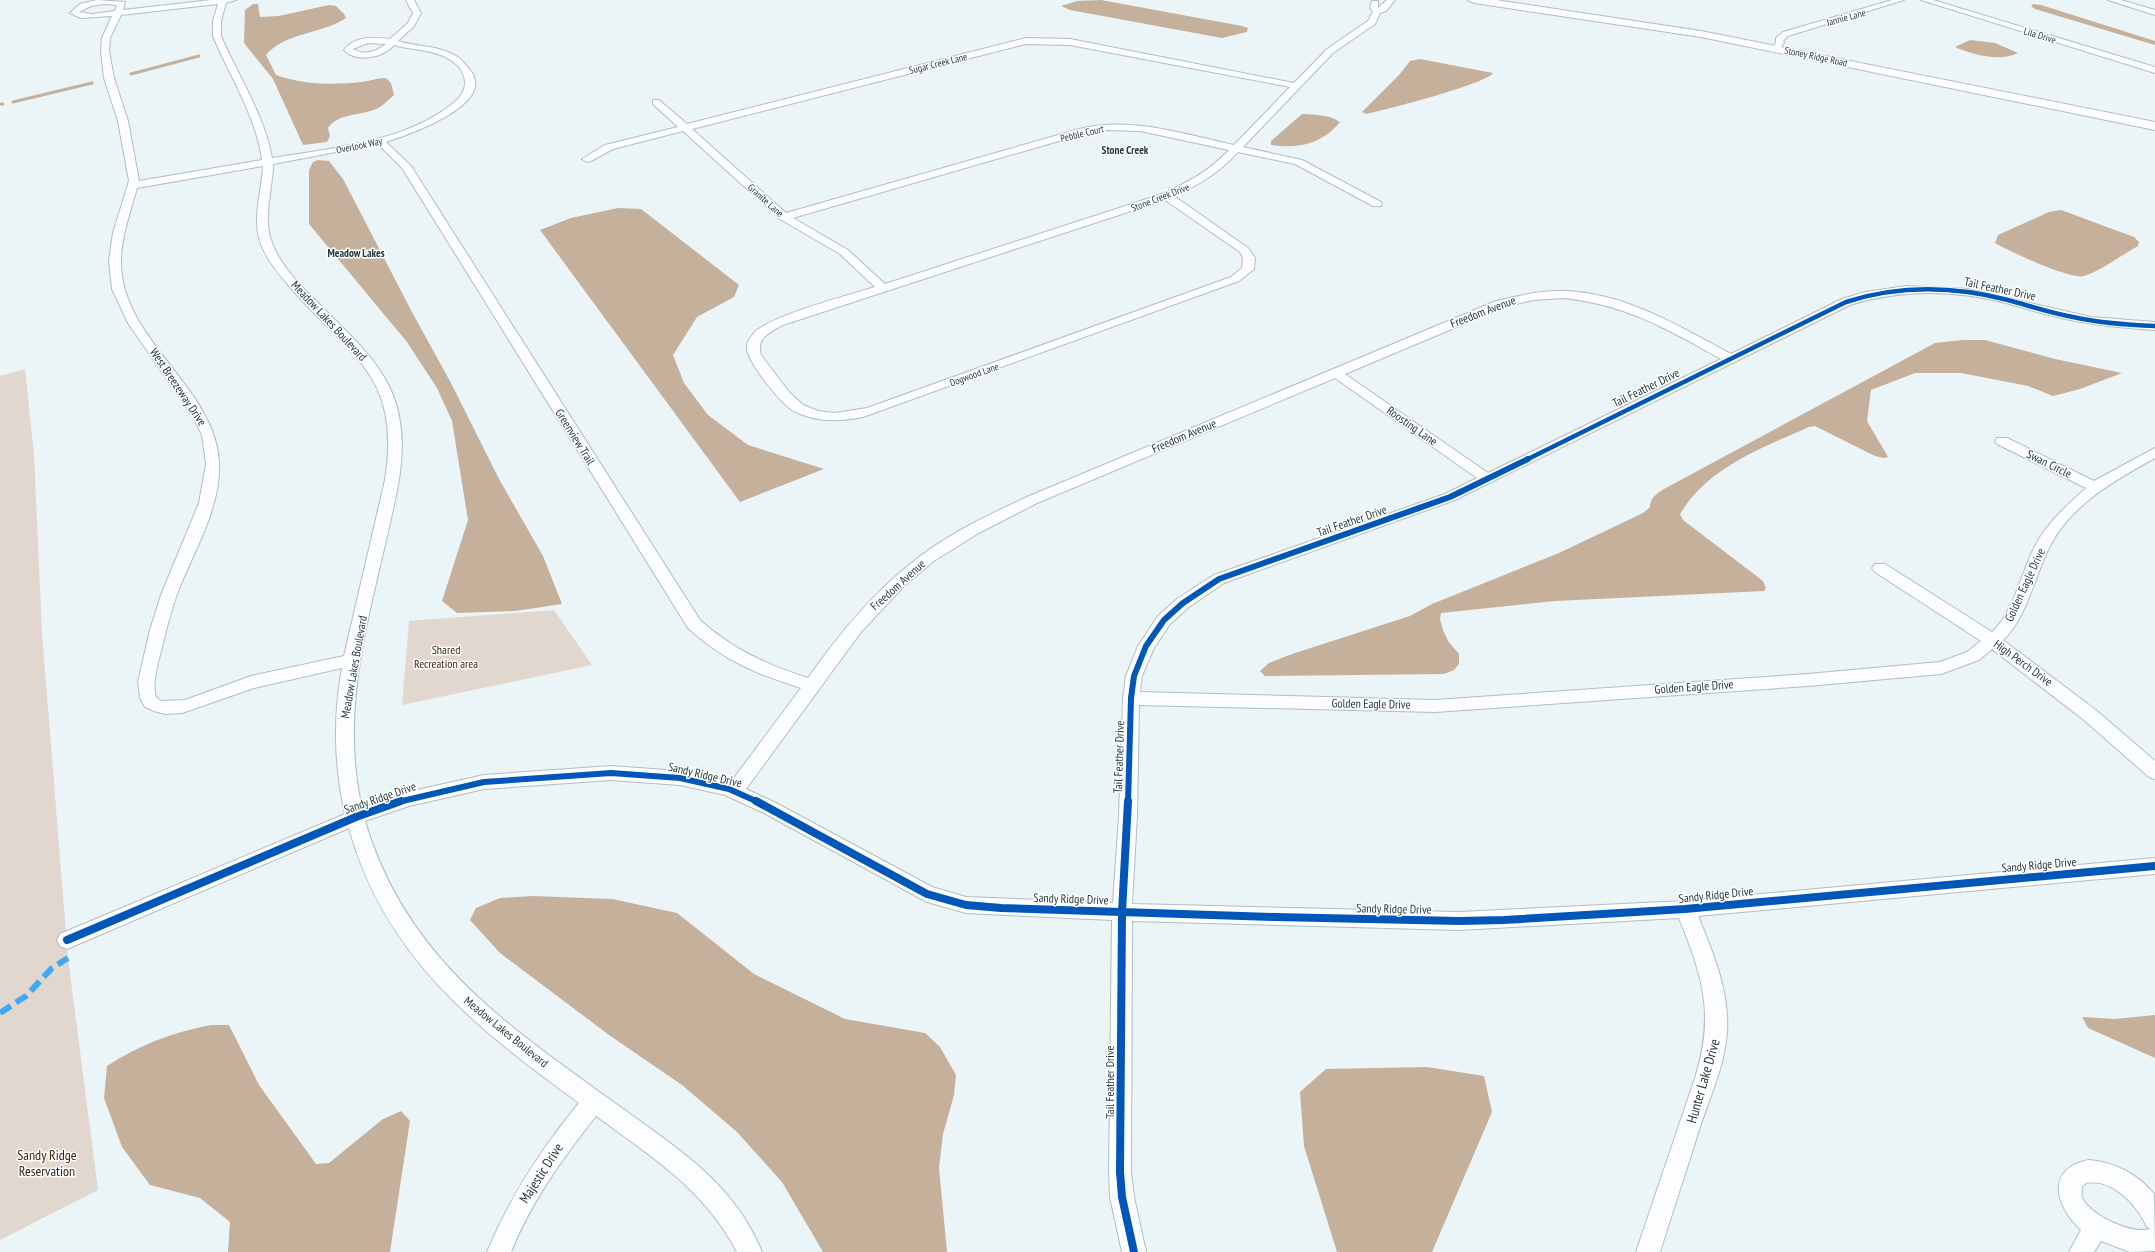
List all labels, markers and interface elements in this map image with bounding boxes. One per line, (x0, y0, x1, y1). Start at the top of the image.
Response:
street label: Jannie Lane (1824, 6, 1867, 29)
street label: Lila Drive (2022, 24, 2058, 47)
street label: Stoney Ridge Road (1783, 43, 1849, 70)
street label: Sugar Creek Lane (908, 50, 969, 77)
street label: Pebble Court (1059, 122, 1105, 145)
street label: Overlook Way (335, 134, 384, 157)
district label: Stone Creek (1102, 143, 1149, 157)
street label: Stone Creek Drive (1129, 180, 1191, 215)
street label: Granite Lane (745, 181, 786, 220)
district label: Meadow Lakes (327, 246, 385, 260)
street label: Tail Feather Drive (1963, 274, 2037, 303)
street label: Meadow Lakes Boulevard (288, 277, 370, 364)
street label: Freedom Avenue (1448, 292, 1518, 331)
street label: West Breezeway Drive (147, 345, 210, 428)
street label: Dogwood Lane (948, 360, 1001, 389)
street label: Tail Feather Drive (1610, 365, 1682, 410)
street label: Roosting Lane (1384, 403, 1441, 449)
street label: Greenview Trail (552, 406, 599, 468)
street label: Freedom Avenue (1149, 415, 1218, 456)
street label: Swan Circle (2024, 446, 2074, 481)
street label: Tail Feather Drive (1315, 502, 1389, 539)
street label: Golden Eagle Drive (2001, 546, 2048, 624)
street label: Freedom Avenue (867, 556, 928, 613)
street label: Meadow Lakes Boulevard (337, 614, 370, 720)
street label: High Perch Drive (1991, 636, 2056, 689)
park label: Shared Recreation area (414, 642, 478, 671)
street label: Golden Eagle Drive (1654, 676, 1734, 697)
street label: Golden Eagle Drive (1331, 695, 1411, 712)
street label: Tail Feather Drive (1110, 720, 1127, 794)
street label: Sandy Ridge Drive (667, 759, 743, 790)
street label: Sandy Ridge Drive (342, 778, 418, 817)
street label: Sandy Ridge Drive (2001, 854, 2077, 875)
street label: Sandy Ridge Drive (1678, 883, 1754, 906)
street label: Sandy Ridge Drive (1033, 890, 1109, 907)
street label: Sandy Ridge Drive (1356, 900, 1432, 917)
street label: Meadow Lakes Boulevard (461, 993, 552, 1070)
street label: Hunter Lake Drive (1682, 1037, 1724, 1125)
street label: Tail Feather Drive (1102, 1045, 1117, 1118)
street label: Majestic Drive (515, 1139, 567, 1206)
park label: Sandy Ridge Reservation (17, 1146, 77, 1180)

